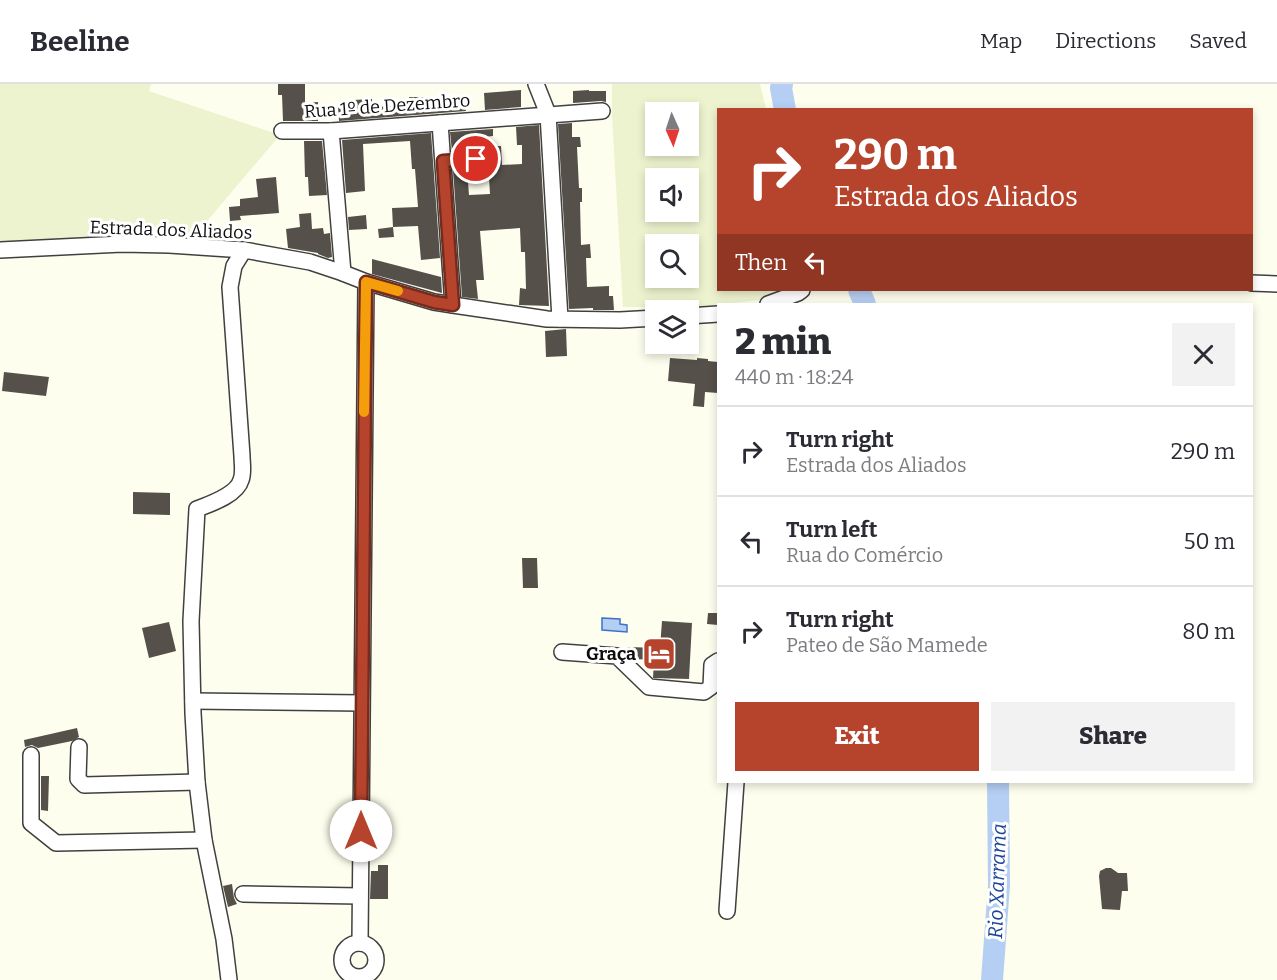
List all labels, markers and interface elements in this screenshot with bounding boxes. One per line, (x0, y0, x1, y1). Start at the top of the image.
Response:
text: Beeline (30, 25, 130, 58)
text: Map (980, 28, 1022, 54)
text: Directions (1055, 28, 1156, 54)
text: Saved (1189, 28, 1247, 54)
street label: Rua 1º de Dezembro (303, 89, 471, 123)
north arrow (645, 102, 699, 156)
map controls (645, 102, 699, 354)
text: 290 m (834, 130, 957, 180)
icon: right (735, 132, 813, 210)
pin (450, 133, 501, 184)
icon: arrive (459, 142, 492, 175)
button: sound (645, 168, 699, 222)
text: Estrada dos Aliados (834, 181, 1078, 213)
street label: Estrada dos Aliados (89, 216, 253, 244)
button: search (645, 234, 699, 288)
icon: left (799, 246, 832, 279)
text: Then (735, 249, 787, 276)
button: layers (645, 300, 699, 354)
text: 2 min (735, 320, 831, 364)
button: close (1172, 323, 1235, 386)
text: 440 m · 18:24 (735, 365, 854, 389)
text: Turn right (786, 426, 894, 453)
icon: right (735, 435, 768, 468)
text: 290 m (1171, 438, 1235, 465)
text: Estrada dos Aliados (786, 453, 967, 477)
text: Turn left (786, 516, 878, 543)
icon: left (735, 525, 768, 558)
text: 50 m (1184, 528, 1235, 555)
text: Rua do Comércio (786, 543, 943, 567)
text: Turn right (786, 606, 894, 633)
icon: right (735, 615, 768, 648)
text: 80 m (1182, 618, 1235, 645)
text: Pateo de São Mamede (786, 633, 988, 657)
hotel icon: Graça (641, 636, 677, 672)
place label: Graça (586, 643, 636, 665)
button: Exit (735, 702, 979, 771)
button: Share (991, 702, 1235, 771)
position arrow (329, 799, 393, 863)
water label: Rio Xarrama (983, 823, 1011, 939)

